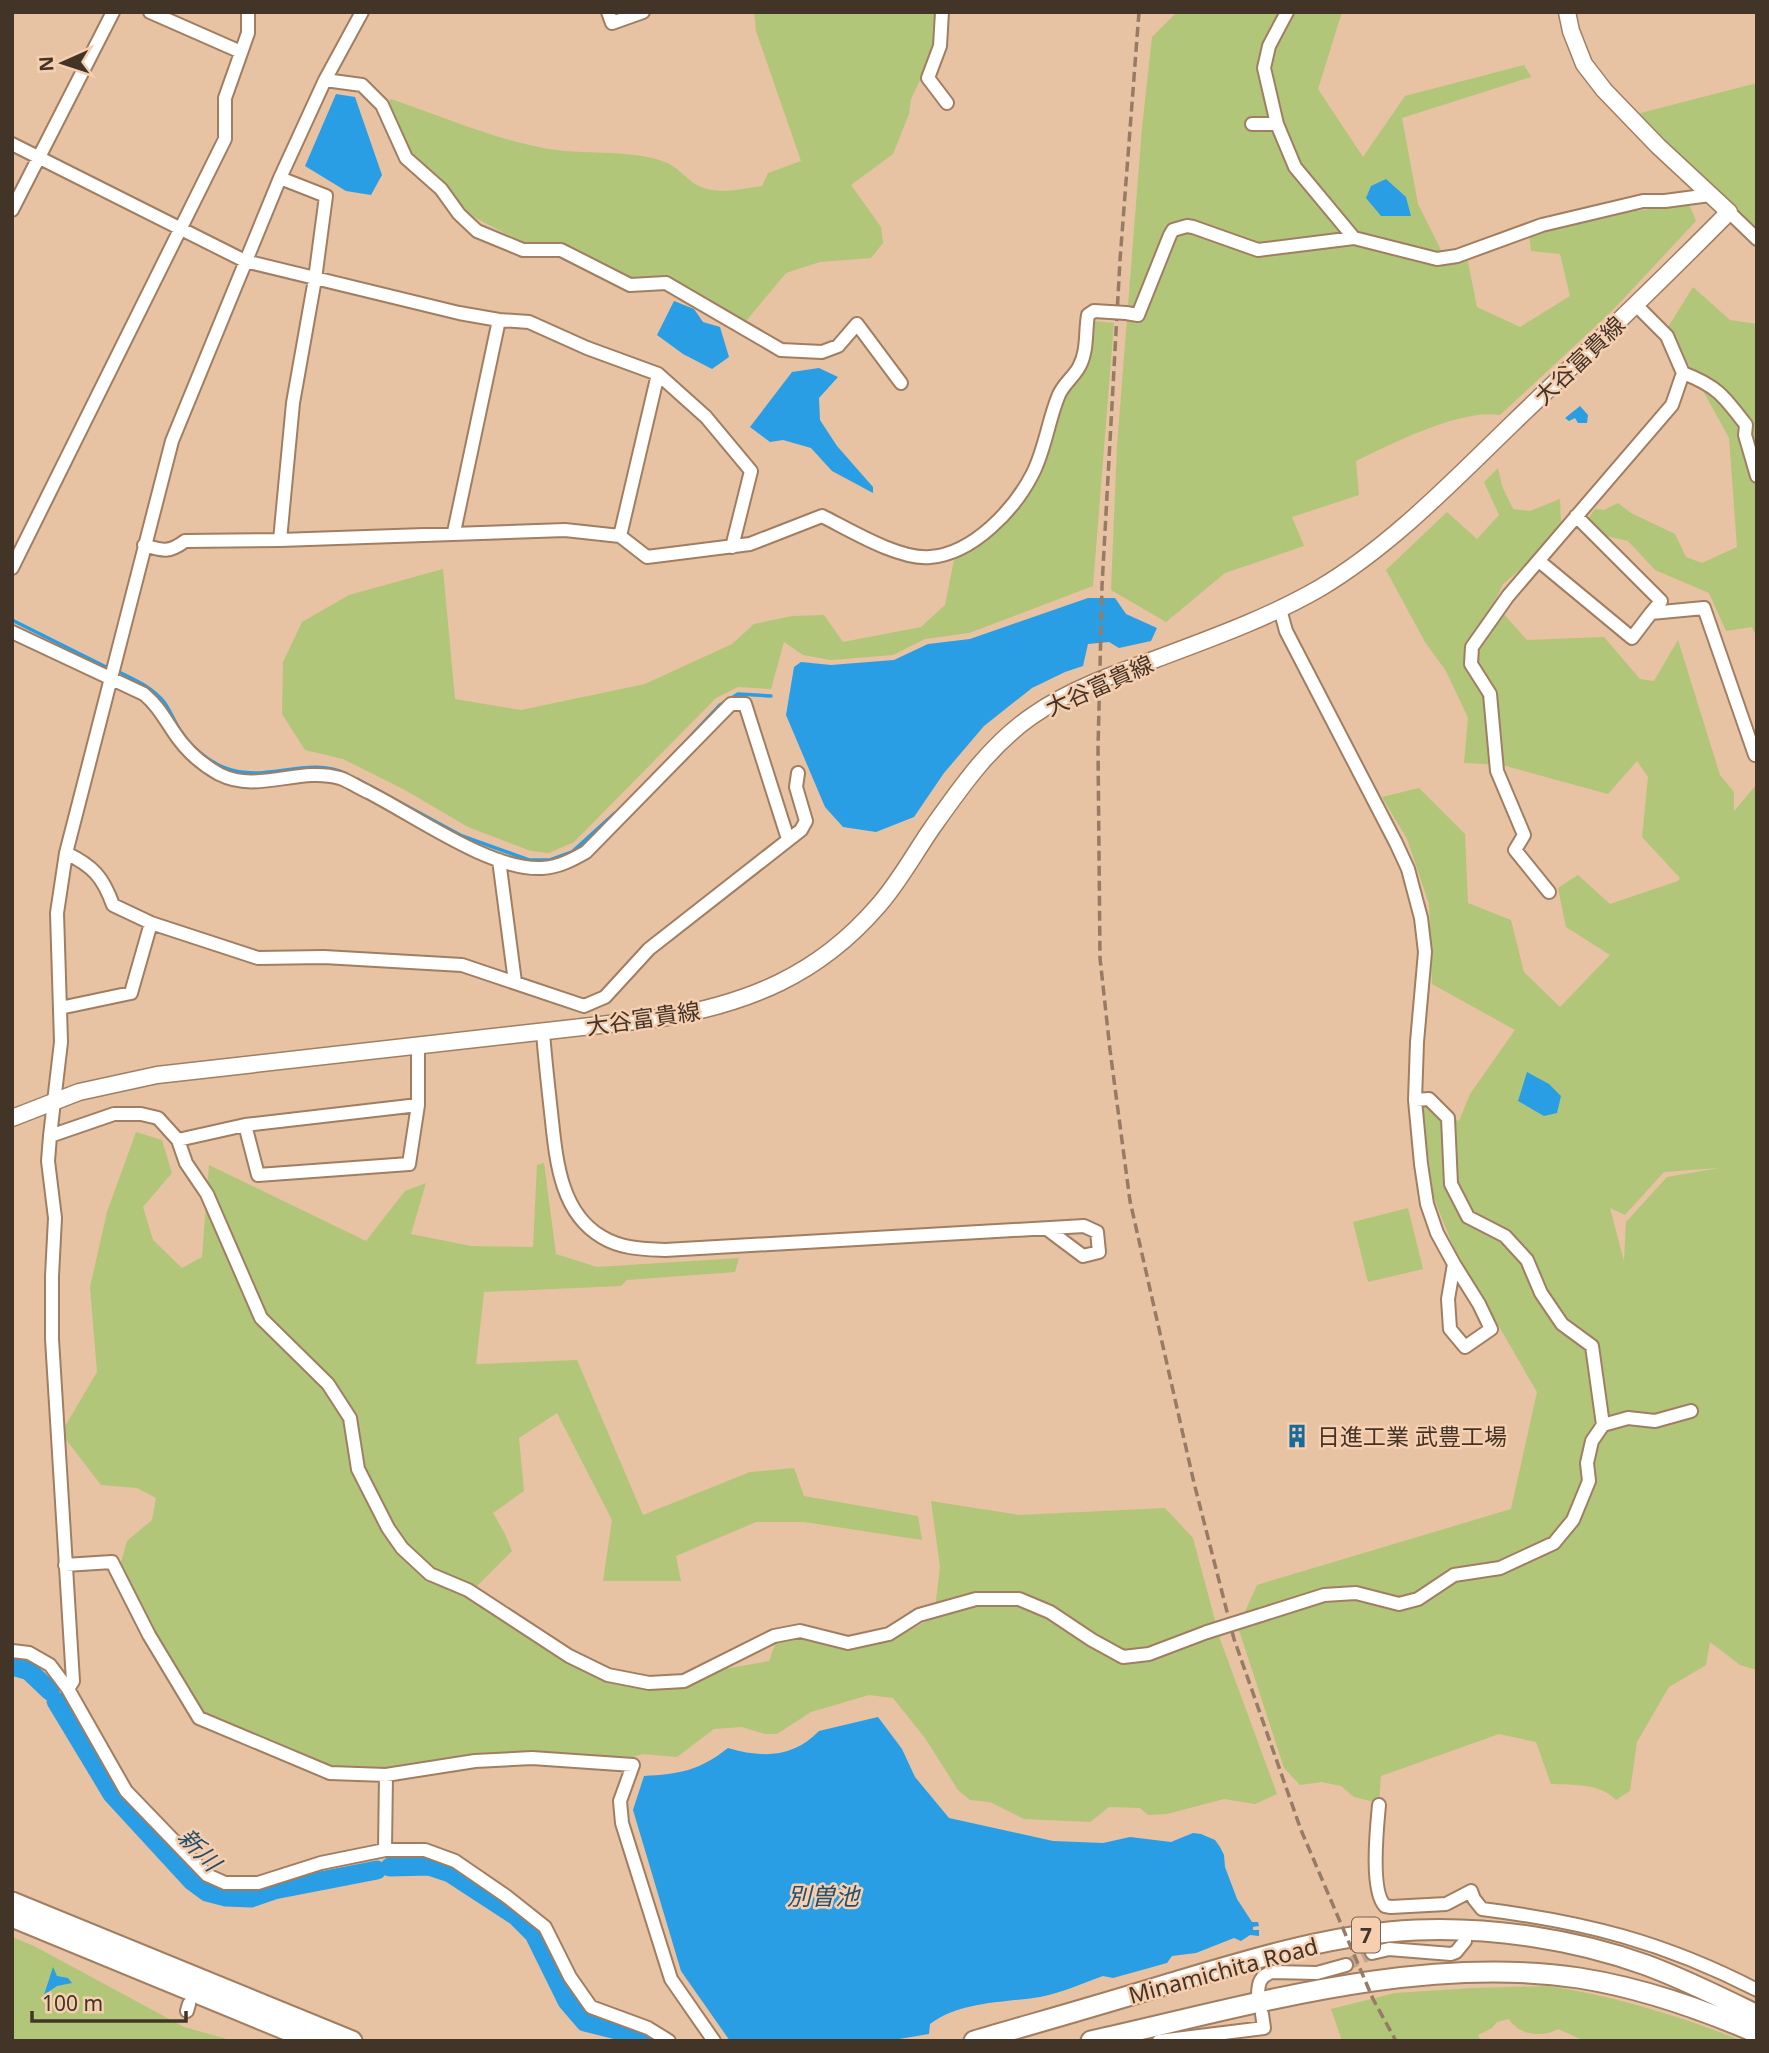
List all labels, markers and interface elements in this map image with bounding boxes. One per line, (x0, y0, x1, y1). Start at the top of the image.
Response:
north arrow (28, 28, 98, 98)
text: N (33, 55, 59, 72)
street label: 大谷富貴線 (1527, 309, 1631, 411)
street label: 大谷富貴線 (1040, 647, 1158, 723)
street label: 大谷富貴線 (584, 994, 702, 1042)
place label: 日進工業 武豊工場 (1317, 1420, 1507, 1452)
building icon: 日進工業 武豊工場 (1283, 1422, 1311, 1450)
water label: 新川 (171, 1820, 231, 1880)
water label: 別曽池 (787, 1879, 861, 1912)
road number: 7 (1352, 1918, 1380, 1952)
street label: Minamichita Road (1125, 1929, 1321, 2011)
scale bar (32, 1980, 186, 2024)
text: 100 m (42, 1989, 103, 2017)

